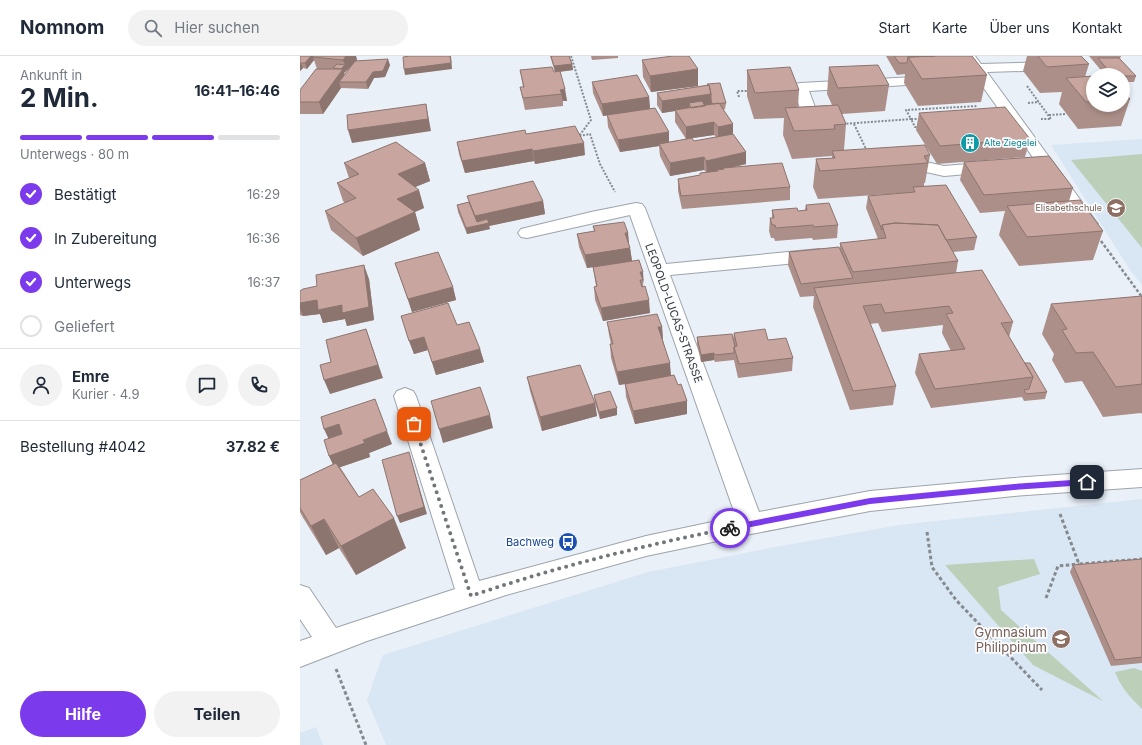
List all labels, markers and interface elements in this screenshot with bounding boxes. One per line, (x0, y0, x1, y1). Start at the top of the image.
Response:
search box (128, 10, 408, 46)
text: Nomnom (20, 16, 104, 39)
icon: search (142, 17, 164, 39)
text: Hier suchen (174, 18, 260, 37)
text: Start (878, 19, 910, 36)
text: Karte (932, 19, 967, 36)
text: Über uns (989, 19, 1050, 36)
text: Kontakt (1072, 19, 1122, 36)
text: Ankunft in (20, 67, 82, 83)
map controls (1086, 68, 1130, 112)
button: layers (1086, 68, 1130, 112)
text: 16:41–16:46 (194, 81, 280, 100)
text: 2 Min. (20, 82, 99, 113)
building icon: Alte Ziegelei (959, 132, 981, 154)
place label: Alte Ziegelei (984, 137, 1037, 148)
text: Unterwegs · 80 m (20, 146, 129, 162)
icon: check (20, 183, 42, 205)
text: Bestätigt (54, 185, 117, 204)
text: 16:29 (247, 186, 280, 202)
school or university icon: Elisabethschule (1105, 197, 1127, 219)
place label: Elisabethschule (1035, 202, 1102, 213)
icon: check (20, 227, 42, 249)
text: In Zubereitung (54, 229, 157, 248)
text: 16:36 (247, 230, 280, 246)
street label: LEOPOLD-LUCAS-STRASSE (642, 241, 706, 385)
icon: check (20, 271, 42, 293)
text: Unterwegs (54, 273, 131, 292)
text: 16:37 (248, 274, 280, 290)
text: Geliefert (54, 317, 115, 336)
button: person (20, 364, 62, 406)
button: chat (186, 364, 228, 406)
button: phone (238, 364, 280, 406)
text: Emre (72, 367, 109, 386)
text: Kurier · 4.9 (72, 386, 139, 402)
pin (397, 407, 431, 441)
icon: bag (403, 413, 425, 435)
text: Bestellung #4042 (20, 437, 146, 456)
text: 37.82 € (226, 437, 280, 456)
pin (1070, 465, 1104, 499)
icon: home (1076, 471, 1098, 493)
courier (710, 508, 750, 548)
icon: bike (719, 517, 741, 539)
bus stop icon: Bachweg (557, 531, 579, 553)
place label: Bachweg (506, 535, 554, 549)
place label: Gymnasium Philippinum (975, 624, 1047, 655)
school or university icon: Gymnasium Philippinum (1050, 628, 1072, 650)
button: Hilfe (20, 691, 146, 737)
button: Teilen (154, 691, 280, 737)

